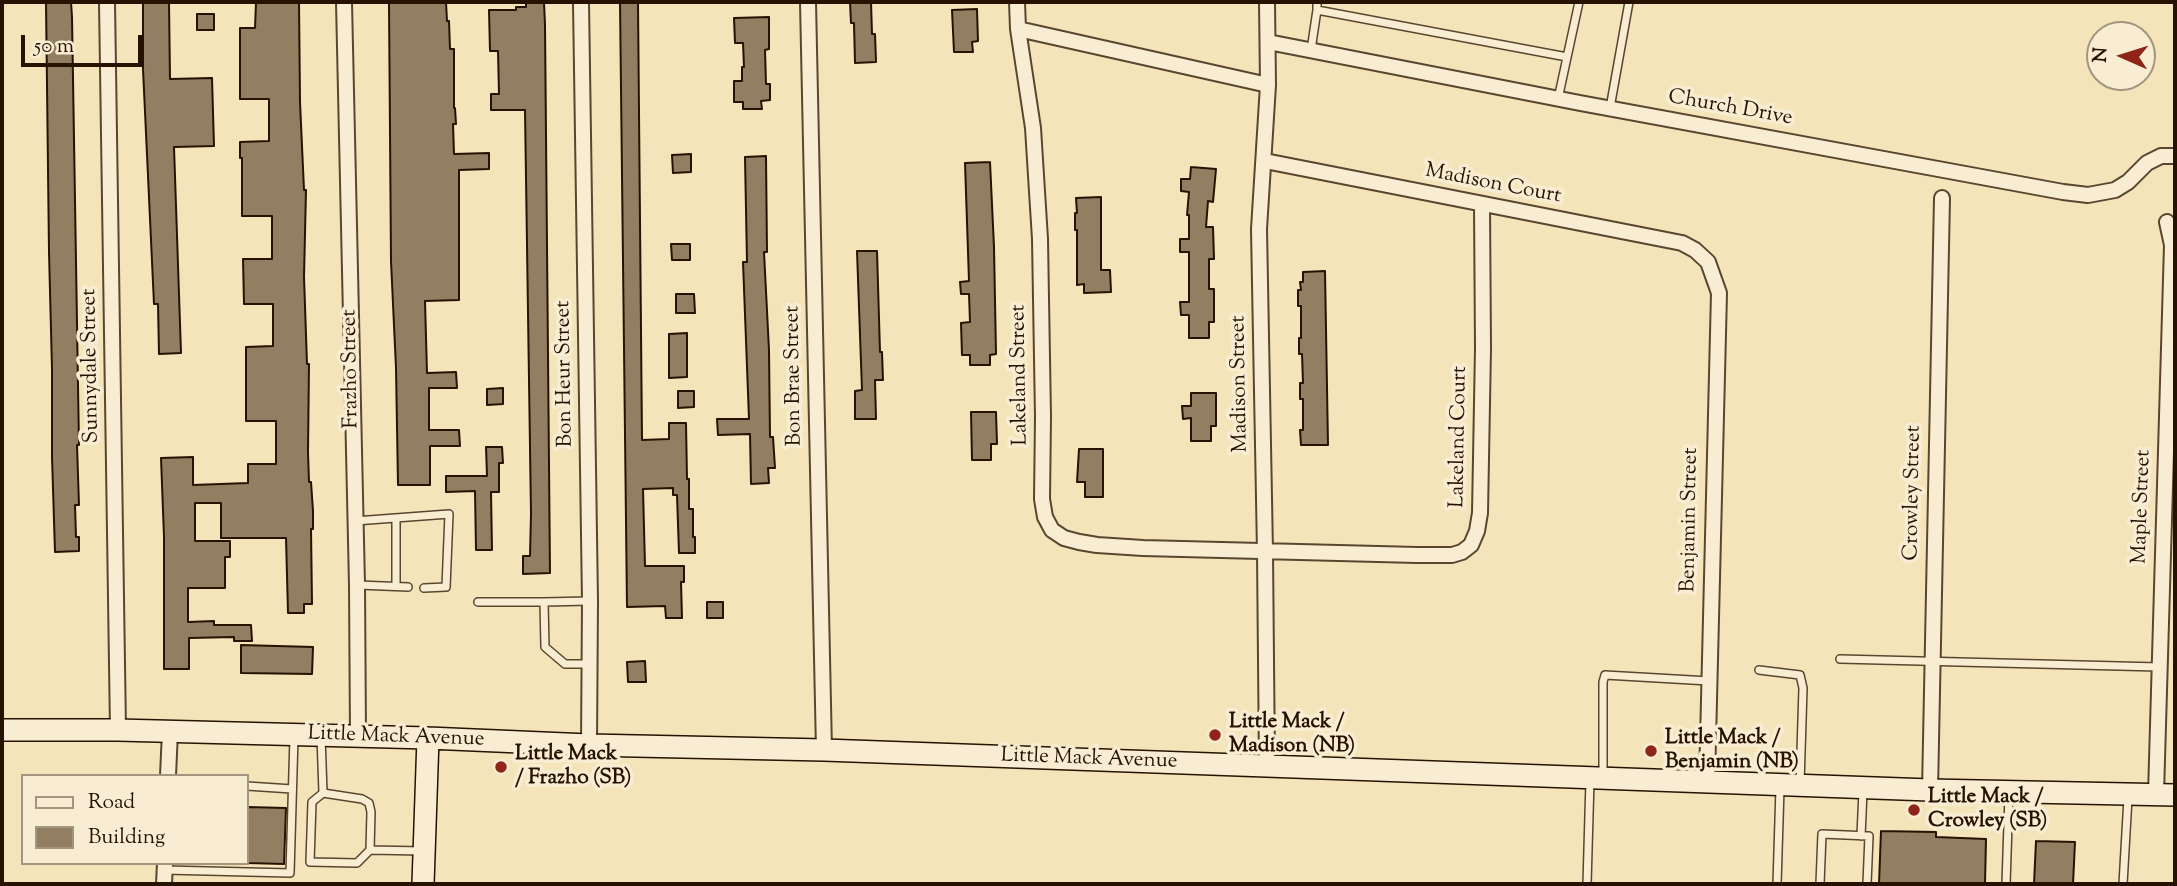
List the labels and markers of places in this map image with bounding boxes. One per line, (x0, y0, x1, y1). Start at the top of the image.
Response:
place label: Little Mack / Madison (NB) (1229, 710, 1355, 760)
place label: Little Mack / Benjamin (NB) (1665, 726, 1799, 776)
marker: Little Mack / Madison (NB) (1207, 727, 1223, 743)
place label: Little Mack / Frazho (SB) (515, 742, 631, 792)
marker: Little Mack / Benjamin (NB) (1643, 743, 1659, 759)
marker: Little Mack / Frazho (SB) (493, 759, 509, 775)
place label: Little Mack / Crowley (SB) (1928, 785, 2047, 835)
marker: Little Mack / Crowley (SB) (1906, 802, 1922, 818)

